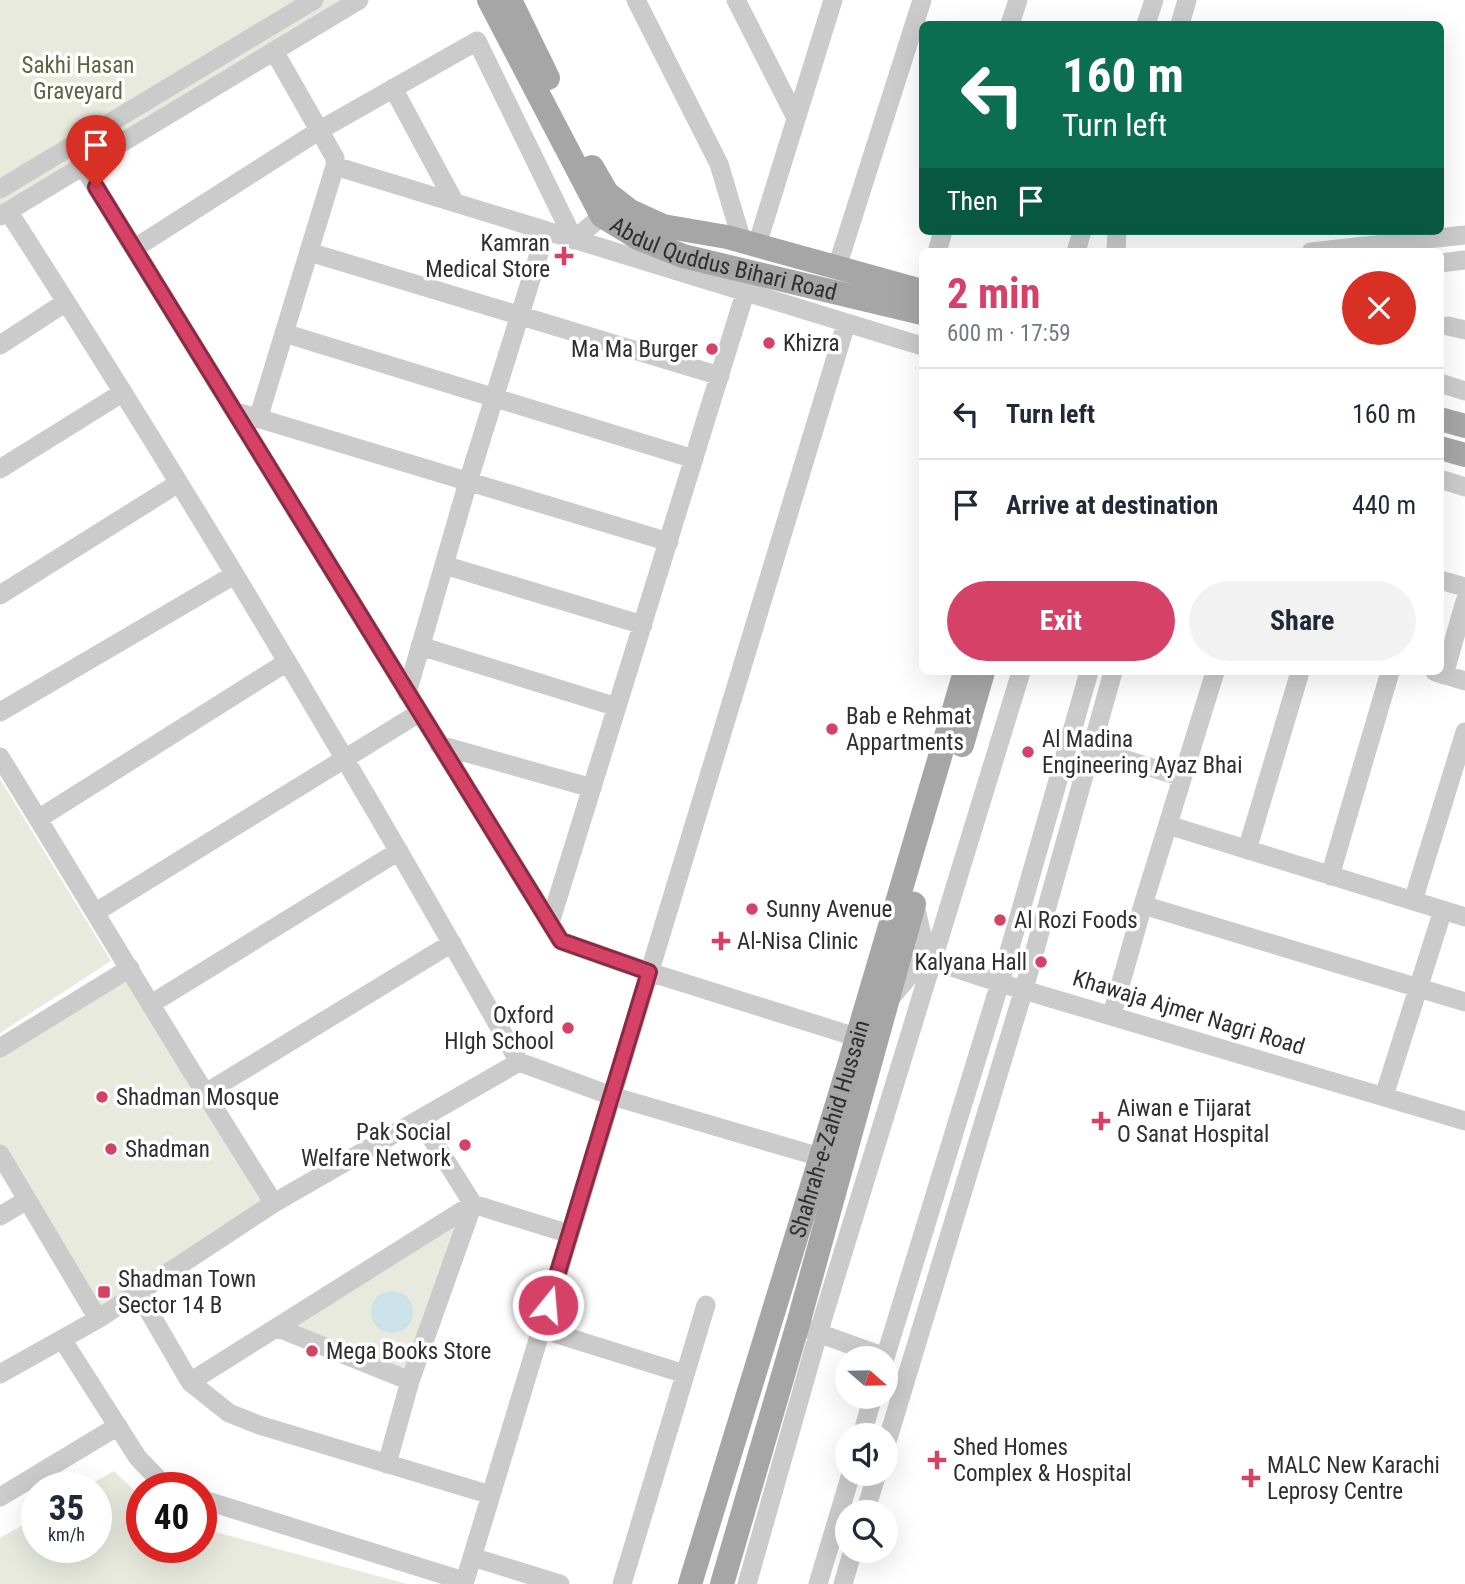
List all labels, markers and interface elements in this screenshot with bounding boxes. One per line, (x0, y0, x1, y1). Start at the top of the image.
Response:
text: 160 m (1062, 47, 1184, 104)
icon: left (947, 49, 1038, 140)
park label: Sakhi Hasan Graveyard (22, 52, 134, 105)
text: Turn left (1062, 106, 1167, 144)
pin (66, 115, 126, 187)
icon: arrive (77, 126, 115, 164)
icon: arrive (1012, 182, 1050, 220)
text: Then (947, 186, 998, 216)
street label: Abdul Quddus Bihari Road (605, 211, 839, 306)
place label: Kamran Medical Store (425, 230, 550, 283)
marker: Kamran Medical Store (556, 248, 572, 264)
text: 2 min (947, 269, 1040, 318)
button: close (1342, 271, 1416, 345)
text: 600 m · 17:59 (947, 320, 1071, 347)
place label: Khizra (783, 330, 840, 357)
marker: Khizra (761, 335, 777, 351)
place label: Ma Ma Burger (571, 336, 698, 363)
marker: Ma Ma Burger (704, 341, 720, 357)
icon: left (947, 395, 985, 433)
text: Turn left (1006, 399, 1095, 429)
text: 160 m (1352, 399, 1416, 429)
icon: arrive (947, 486, 985, 524)
text: Arrive at destination (1006, 490, 1218, 520)
text: 440 m (1352, 490, 1416, 520)
button: Exit (947, 581, 1175, 661)
button: Share (1189, 581, 1416, 661)
place label: Bab e Rehmat Appartments (846, 703, 972, 756)
marker: Bab e Rehmat Appartments (824, 721, 840, 737)
place label: Al Madina Engineering Ayaz Bhai (1042, 726, 1242, 779)
marker: Al Madina Engineering Ayaz Bhai (1020, 744, 1036, 760)
place label: Sunny Avenue (766, 896, 892, 923)
marker: Sunny Avenue (744, 901, 760, 917)
place label: Al Rozi Foods (1014, 907, 1138, 934)
marker: Al Rozi Foods (992, 912, 1008, 928)
place label: Al-Nisa Clinic (737, 928, 858, 955)
marker: Al-Nisa Clinic (711, 931, 731, 951)
place label: Kalyana Hall (914, 949, 1027, 976)
marker: Kalyana Hall (1033, 954, 1049, 970)
street label: Khawaja Ajmer Nagri Road (1070, 964, 1308, 1061)
place label: Oxford HIgh School (444, 1002, 554, 1055)
street label: Shahrah-e-Zahid Hussain (784, 1017, 876, 1241)
marker: Oxford HIgh School (560, 1020, 576, 1036)
place label: Shadman Mosque (116, 1084, 279, 1111)
marker: Shadman Mosque (94, 1089, 110, 1105)
place label: Aiwan e Tijarat O Sanat Hospital (1117, 1095, 1269, 1148)
marker: Aiwan e Tijarat O Sanat Hospital (1091, 1111, 1111, 1131)
place label: Pak Social Welfare Network (301, 1119, 452, 1172)
place label: Shadman (125, 1136, 210, 1163)
marker: Pak Social Welfare Network (457, 1137, 473, 1153)
marker: Shadman (103, 1141, 119, 1157)
place label: Shadman Town Sector 14 B (118, 1266, 256, 1319)
position arrow (511, 1268, 585, 1342)
marker: Shadman Town Sector 14 B (96, 1284, 112, 1300)
place label: Mega Books Store (326, 1338, 491, 1365)
marker: Mega Books Store (304, 1343, 320, 1359)
north arrow (835, 1346, 898, 1409)
map controls (835, 1346, 898, 1563)
button: sound (835, 1423, 898, 1486)
place label: Shed Homes Complex & Hospital (953, 1434, 1132, 1487)
marker: Shed Homes Complex & Hospital (927, 1450, 947, 1470)
place label: MALC New Karachi Leprosy Centre (1267, 1452, 1440, 1505)
marker: MALC New Karachi Leprosy Centre (1241, 1468, 1261, 1488)
speed limit sign: 40 (126, 1472, 217, 1563)
text: 35 (49, 1488, 84, 1529)
button: search (835, 1500, 898, 1563)
text: km/h (48, 1524, 85, 1545)

